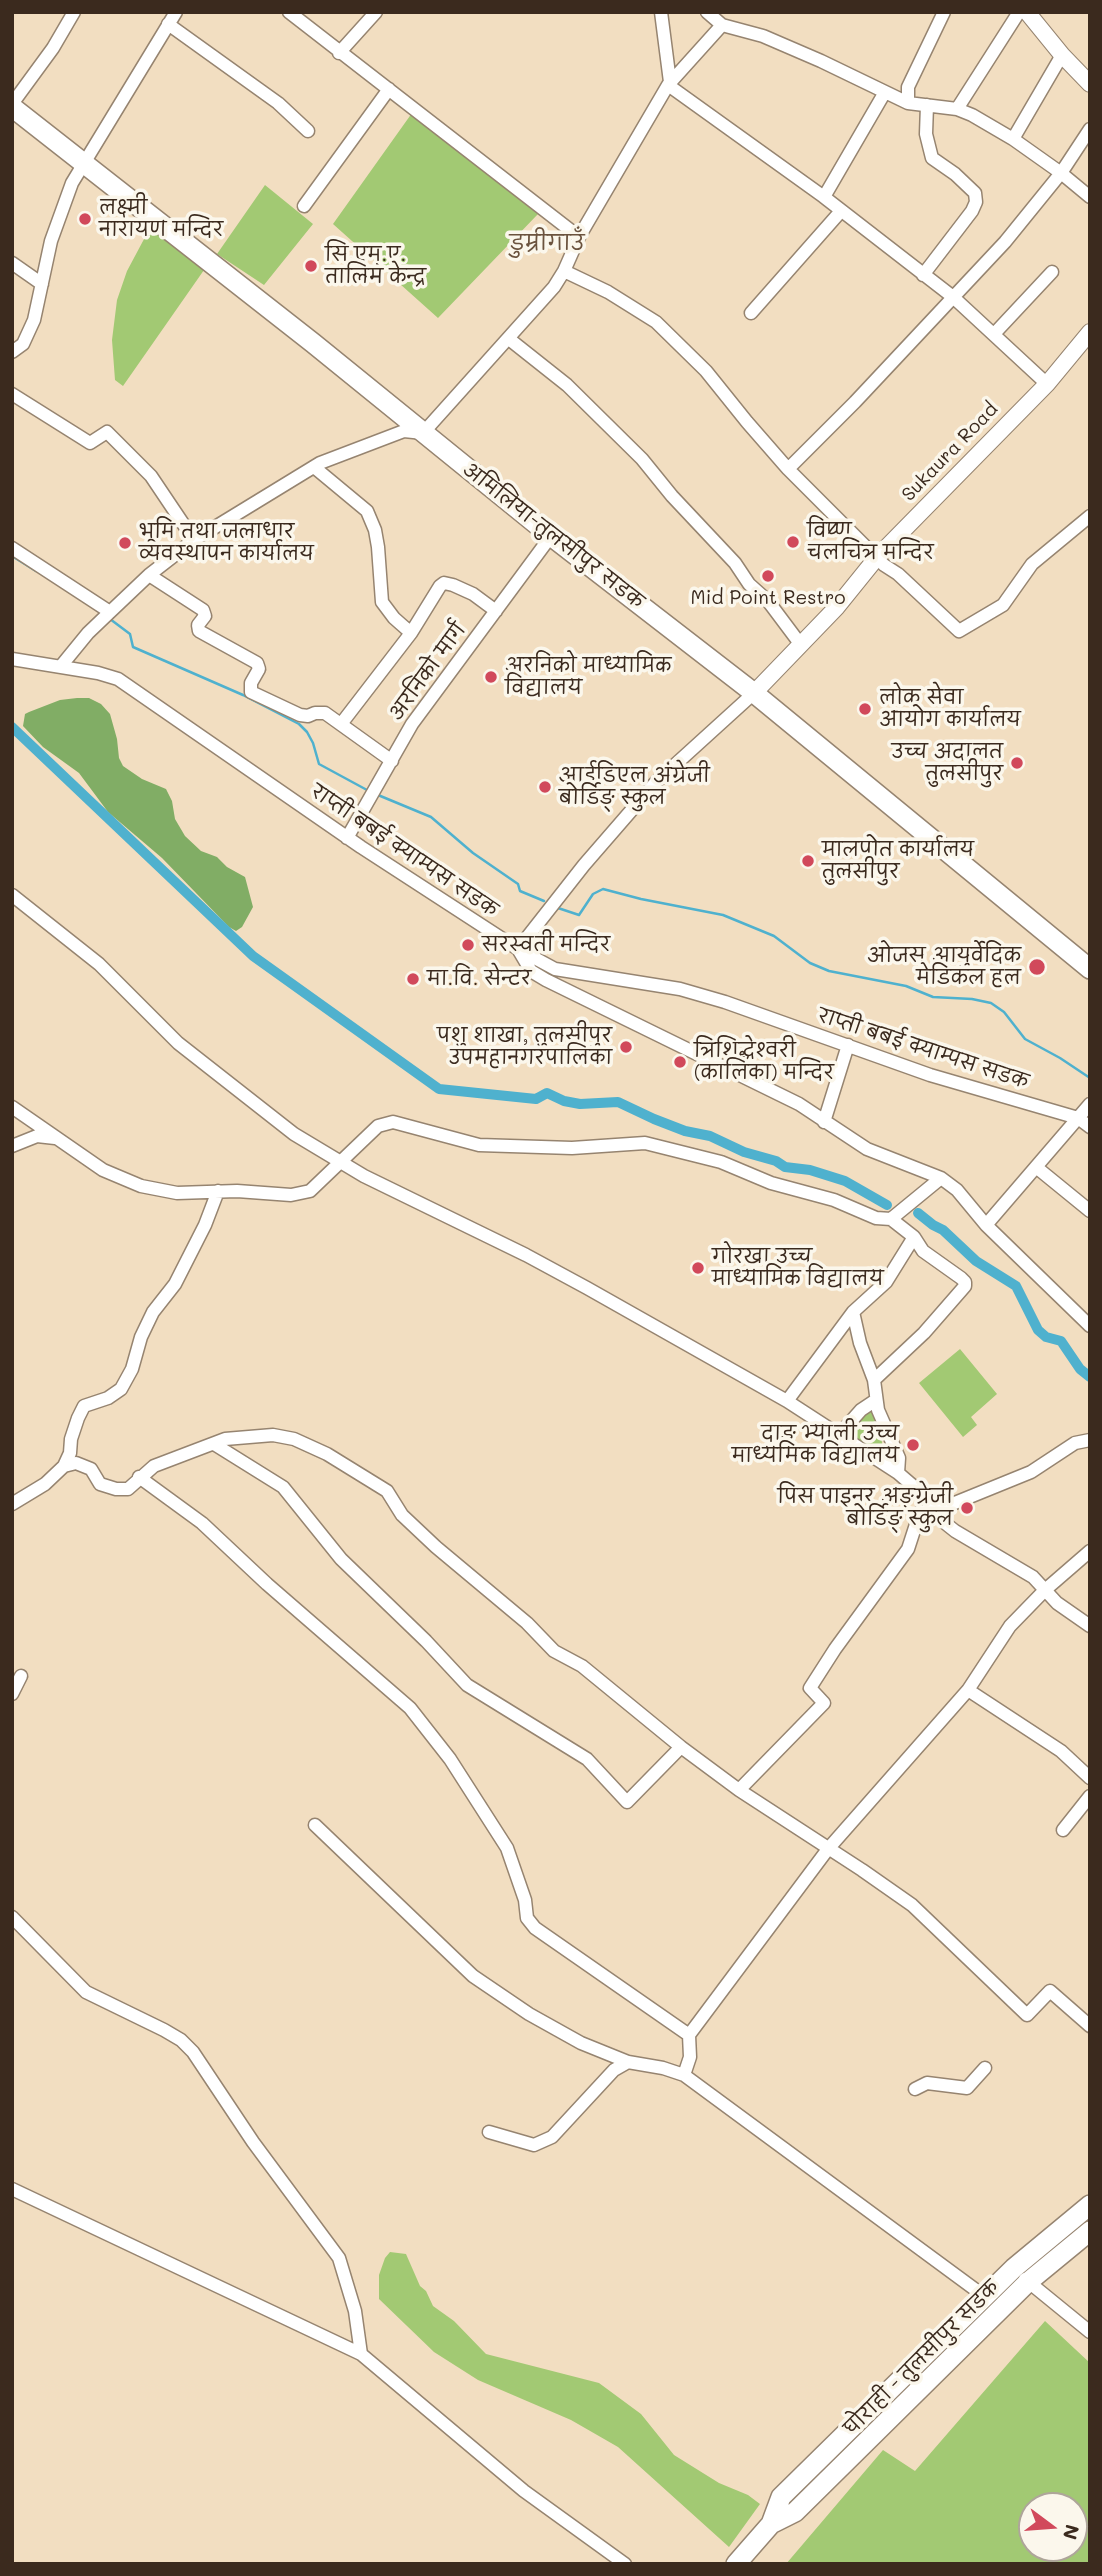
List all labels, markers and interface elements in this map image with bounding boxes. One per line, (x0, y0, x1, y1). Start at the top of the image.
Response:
place label: लक्ष्मी नारायण मन्दिर (99, 197, 223, 241)
marker: लक्ष्मी नारायण मन्दिर (77, 211, 93, 227)
district label: डुम्रीगाउँ (509, 231, 585, 257)
place label: सि.एम्.ए. तालिम केन्द्र (325, 244, 426, 288)
marker: सि.एम्.ए. तालिम केन्द्र (303, 258, 319, 274)
street label: Sukaura Road (897, 398, 1003, 506)
street label: अमिलिया-तुलसीपुर सडक (458, 458, 648, 614)
place label: विष्णु चलचित्र मन्दिर (807, 520, 934, 564)
place label: भूमि तथा जलाधार व्यवस्थापन कार्यालय (139, 521, 314, 565)
marker: विष्णु चलचित्र मन्दिर (785, 534, 801, 550)
marker: भूमि तथा जलाधार व्यवस्थापन कार्यालय (117, 535, 133, 551)
marker: Mid Point Restro (760, 568, 776, 584)
place label: Mid Point Restro (690, 587, 846, 609)
street label: अरनिको मार्ग (385, 619, 471, 725)
place label: अरनिको माध्यामिक विद्यालय (505, 655, 671, 699)
marker: अरनिको माध्यामिक विद्यालय (483, 669, 499, 685)
place label: लोक सेवा आयोग कार्यालय (879, 687, 1021, 731)
marker: लोक सेवा आयोग कार्यालय (857, 701, 873, 717)
place label: उच्च अदालत तुलसीपुर (892, 741, 1003, 785)
marker: उच्च अदालत तुलसीपुर (1009, 755, 1025, 771)
place label: आईडिएल अंग्रेजी बोर्डिङ् स्कुल (559, 765, 710, 809)
marker: आईडिएल अंग्रेजी बोर्डिङ् स्कुल (537, 779, 553, 795)
street label: राप्ती बबई क्याम्पस सडक (306, 780, 502, 922)
place label: मालपोत कार्यालय तुलसीपुर (822, 839, 974, 883)
marker: मालपोत कार्यालय तुलसीपुर (800, 853, 816, 869)
place label: सरस्वती मन्दिर (482, 934, 610, 956)
marker: सरस्वती मन्दिर (460, 937, 476, 953)
place label: ओजस आयुर्वेदिक मेडिकल हल (868, 945, 1021, 989)
marker: ओजस आयुर्वेदिक मेडिकल हल (1027, 957, 1047, 977)
place label: मा.वि. सेन्टर (427, 968, 531, 990)
marker: मा.वि. सेन्टर (405, 971, 421, 987)
street label: राप्ती बबई क्याम्पस सडक (815, 1004, 1031, 1094)
place label: पशु शाखा, तुलसीपुर उपमहानगरपालिका (437, 1025, 612, 1069)
marker: पशु शाखा, तुलसीपुर उपमहानगरपालिका (618, 1039, 634, 1055)
place label: त्रिशिद्धेश्वरी (कालिका) मन्दिर (694, 1040, 834, 1084)
marker: त्रिशिद्धेश्वरी (कालिका) मन्दिर (672, 1054, 688, 1070)
place label: गोरखा उच्च माध्यामिक विद्यालय (712, 1246, 884, 1290)
marker: गोरखा उच्च माध्यामिक विद्यालय (690, 1260, 706, 1276)
place label: दाङ भ्याली उच्च माध्यमिक विद्यालय (732, 1423, 899, 1467)
marker: दाङ भ्याली उच्च माध्यमिक विद्यालय (905, 1437, 921, 1453)
place label: पिस पाइनर अङ्‍ग्रेजी बोर्डिङ् स्कुल (777, 1486, 953, 1530)
marker: पिस पाइनर अङ्‍ग्रेजी बोर्डिङ् स्कुल (959, 1500, 975, 1516)
street label: घोराही - तुलसीपुर सडक (840, 2276, 1004, 2440)
north arrow (1018, 2492, 1088, 2562)
text: N (1058, 2522, 1086, 2543)

